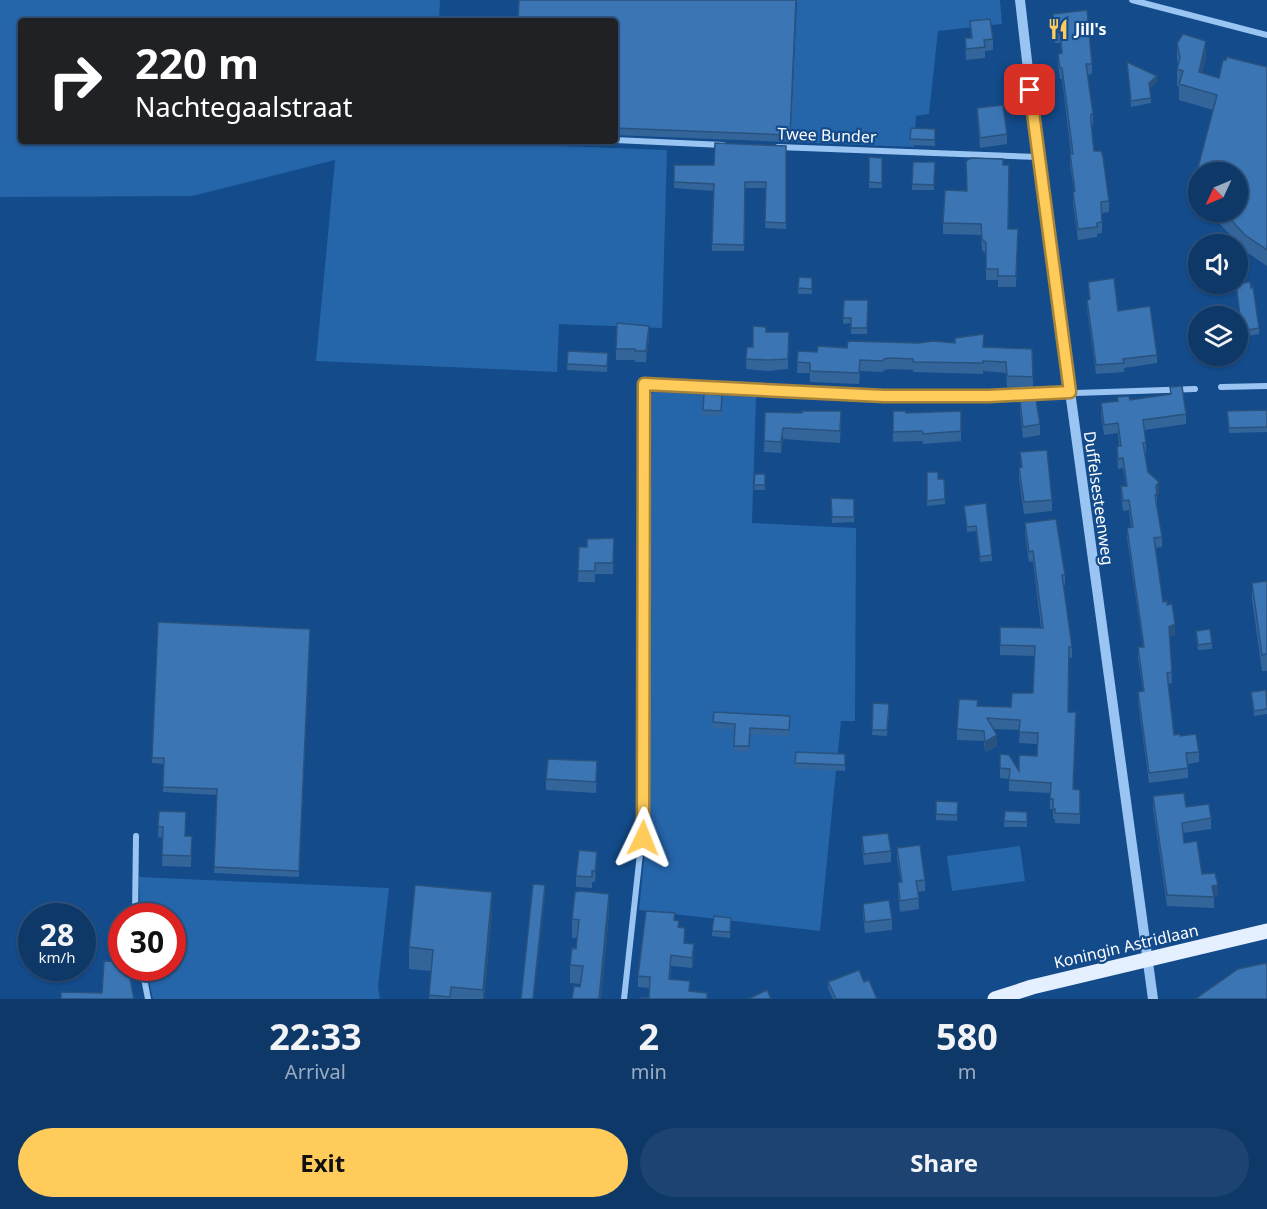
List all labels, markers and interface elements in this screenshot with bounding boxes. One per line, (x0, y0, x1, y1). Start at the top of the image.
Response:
restaurant icon: Jill's (1046, 17, 1070, 41)
place label: Jill's (1073, 18, 1106, 40)
text: 220 m (135, 34, 259, 91)
icon: right (36, 42, 114, 120)
pin (1004, 64, 1055, 115)
icon: arrive (1013, 73, 1046, 106)
text: Nachtegaalstraat (135, 88, 353, 125)
street label: Twee Bunder (777, 122, 877, 148)
north arrow (1188, 162, 1248, 222)
map controls (1188, 162, 1248, 366)
button: sound (1188, 234, 1248, 294)
button: layers (1188, 306, 1248, 366)
street label: Duffelsesteenweg (1079, 430, 1119, 566)
position arrow (611, 806, 675, 870)
speed limit sign: 30 (108, 903, 186, 981)
text: 28 (40, 914, 74, 955)
street label: Koningin Astridlaan (1052, 919, 1200, 973)
text: km/h (39, 947, 75, 967)
text: 22:33 (269, 1012, 362, 1061)
text: 2 (639, 1012, 659, 1061)
text: 580 (936, 1012, 998, 1061)
text: Arrival (285, 1058, 346, 1085)
text: min (631, 1058, 667, 1085)
text: m (958, 1058, 976, 1085)
button: Exit (18, 1128, 628, 1197)
button: Share (640, 1128, 1249, 1197)

